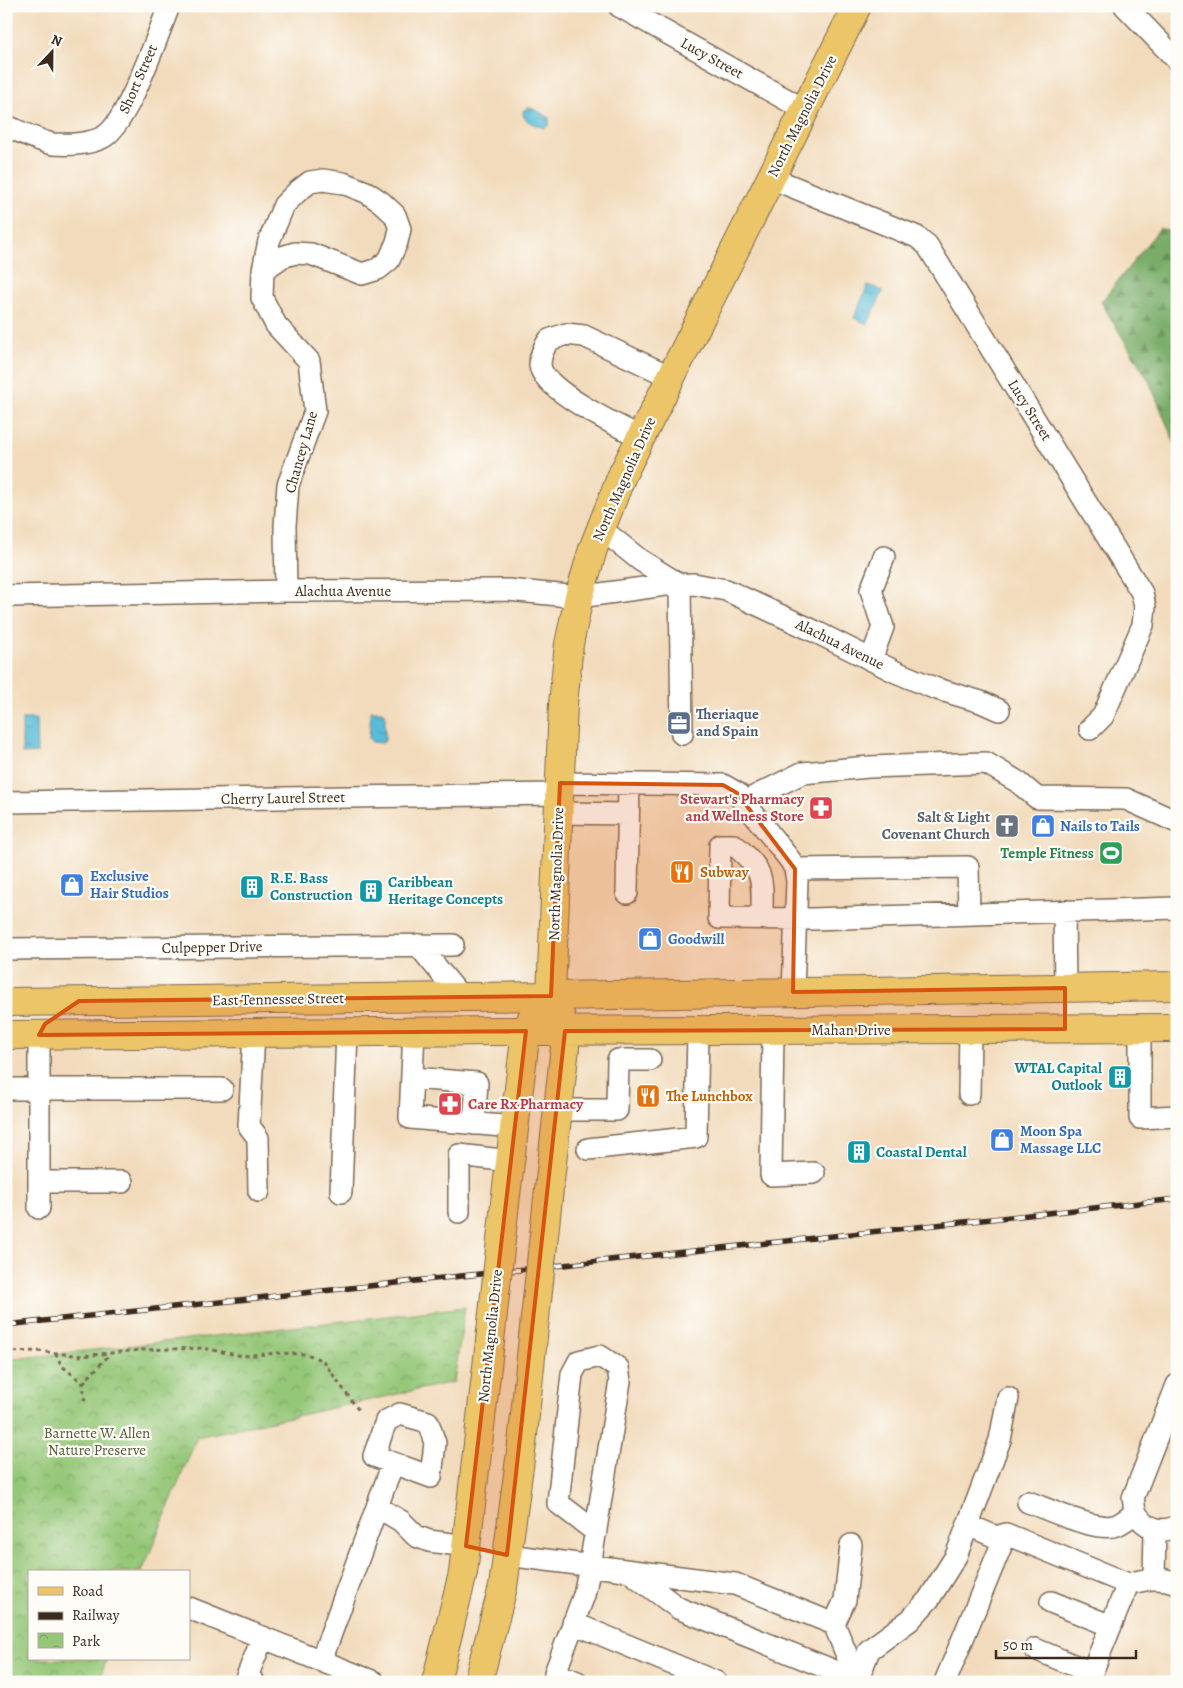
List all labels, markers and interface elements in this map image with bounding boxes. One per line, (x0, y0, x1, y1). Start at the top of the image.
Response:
north arrow (28, 28, 78, 78)
text: N (48, 30, 65, 51)
street label: Lucy Street (677, 33, 747, 83)
street label: Short Street (114, 41, 162, 117)
street label: North Magnolia Drive (763, 52, 841, 180)
street label: Lucy Street (1003, 376, 1057, 444)
street label: Chancey Lane (280, 408, 322, 495)
street label: North Magnolia Drive (588, 414, 660, 544)
street label: Alachua Avenue (294, 581, 391, 601)
street label: Alachua Avenue (791, 613, 888, 674)
place label: Theriaque and Spain (696, 704, 759, 741)
office icon: Theriaque and Spain (666, 710, 692, 736)
street label: Cherry Laurel Street (221, 787, 345, 809)
place label: Stewart's Pharmacy and Wellness Store (680, 789, 805, 826)
pharmacy icon: Stewart's Pharmacy and Wellness Store (808, 795, 834, 821)
street label: North Magnolia Drive (544, 806, 568, 941)
place label: Salt & Light Covenant Church (882, 807, 990, 844)
church icon: Salt & Light Covenant Church (994, 813, 1020, 839)
shop icon: Nails to Tails (1030, 813, 1056, 839)
place label: Nails to Tails (1060, 816, 1140, 836)
sports icon: Temple Fitness (1098, 840, 1124, 866)
place label: Temple Fitness (1001, 843, 1094, 863)
restaurant icon: Subway (669, 859, 695, 885)
place label: Subway (700, 862, 750, 882)
place label: Exclusive Hair Studios (90, 866, 169, 903)
place label: R.E. Bass Construction (270, 868, 353, 905)
shop icon: Exclusive Hair Studios (59, 872, 85, 898)
place label: Caribbean Heritage Concepts (388, 872, 503, 909)
building icon: R.E. Bass Construction (239, 874, 265, 900)
building icon: Caribbean Heritage Concepts (358, 878, 384, 904)
shop icon: Goodwill (637, 926, 663, 952)
place label: Goodwill (668, 929, 724, 949)
street label: Culpepper Drive (161, 936, 263, 958)
street label: East Tennessee Street (212, 988, 344, 1010)
street label: Mahan Drive (811, 1020, 891, 1040)
place label: WTAL Capital Outlook (1014, 1058, 1102, 1095)
building icon: WTAL Capital Outlook (1107, 1064, 1133, 1090)
restaurant icon: The Lunchbox (635, 1083, 661, 1109)
place label: The Lunchbox (666, 1086, 753, 1106)
pharmacy icon: Care Rx Pharmacy (437, 1091, 463, 1117)
place label: Care Rx Pharmacy (468, 1094, 584, 1114)
place label: Moon Spa Massage LLC (1020, 1121, 1101, 1158)
shop icon: Moon Spa Massage LLC (989, 1127, 1015, 1153)
building icon: Coastal Dental (846, 1139, 872, 1165)
place label: Coastal Dental (876, 1142, 967, 1162)
street label: North Magnolia Drive (473, 1268, 507, 1404)
park label: Barnette W. Allen Nature Preserve (44, 1423, 150, 1460)
legend (28, 1570, 190, 1660)
text: Road (72, 1581, 104, 1601)
text: Railway (72, 1605, 120, 1625)
scale bar (996, 1628, 1136, 1660)
text: Park (72, 1631, 101, 1651)
text: 50 m (1003, 1635, 1033, 1655)

